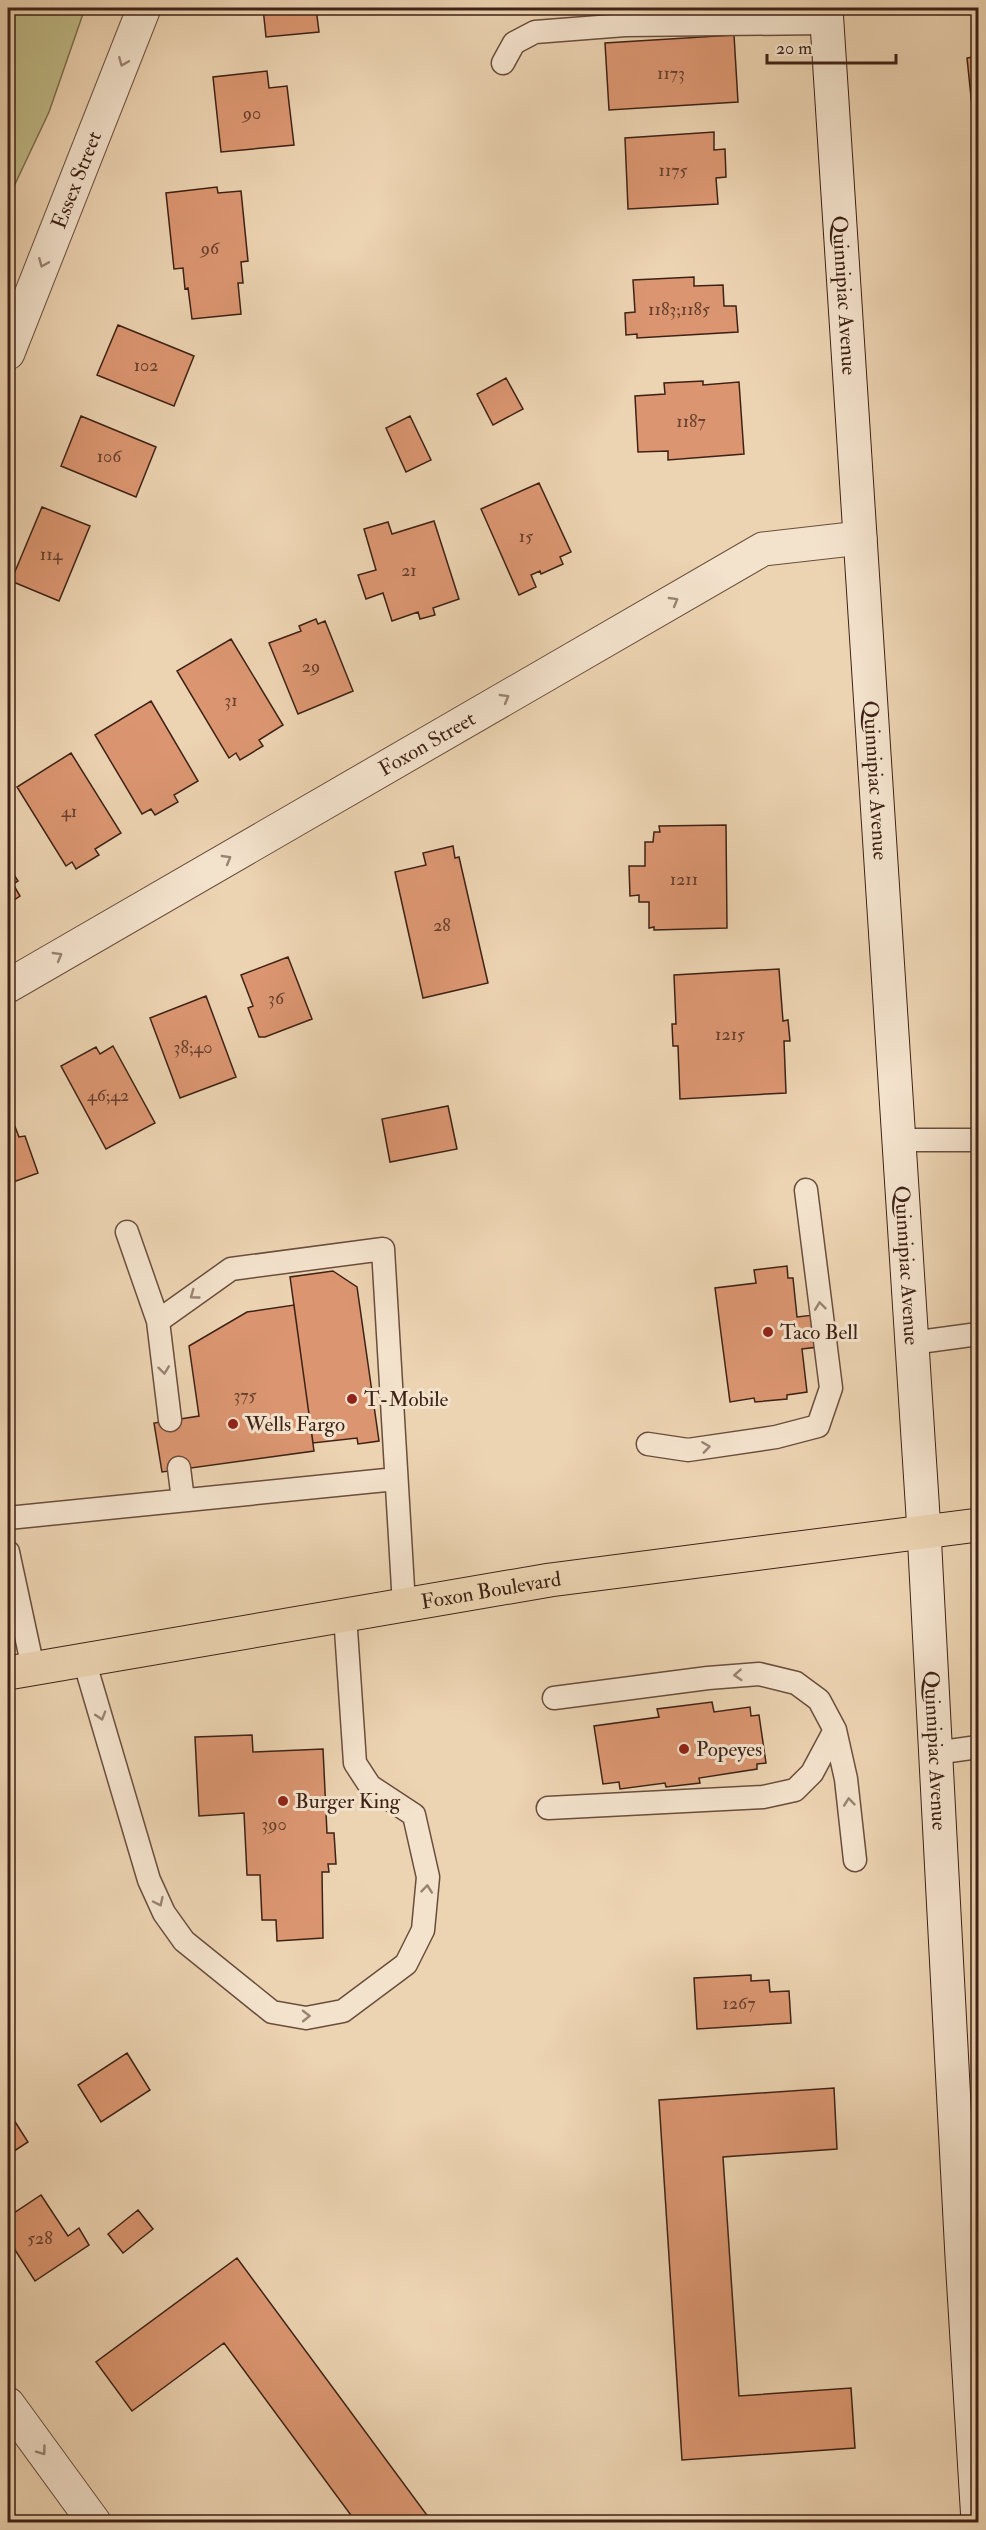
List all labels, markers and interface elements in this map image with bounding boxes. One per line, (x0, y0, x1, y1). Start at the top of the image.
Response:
scale bar (767, 27, 896, 65)
text: 20 m (776, 37, 812, 60)
one-way arrow (117, 56, 130, 67)
house number: 1173 (657, 62, 685, 85)
house number: 90 (241, 102, 261, 125)
street label: Essex Street (45, 127, 108, 233)
house number: 1175 (658, 159, 688, 182)
street label: Quinnipiac Avenue (825, 215, 863, 376)
house number: 96 (199, 237, 220, 260)
one-way arrow (38, 257, 50, 268)
house number: 1183;1185 (648, 298, 710, 321)
house number: 102 (134, 354, 158, 377)
house number: 1187 (676, 410, 706, 433)
house number: 106 (97, 445, 122, 468)
house number: 15 (519, 525, 533, 548)
house number: 114 (40, 543, 64, 566)
house number: 21 (401, 559, 417, 582)
one-way arrow (668, 596, 678, 608)
house number: 29 (302, 655, 320, 678)
house number: 31 (224, 689, 238, 712)
one-way arrow (499, 694, 509, 705)
street label: Quinnipiac Avenue (857, 700, 894, 861)
street label: Foxon Street (374, 705, 481, 783)
house number: 41 (61, 800, 77, 823)
one-way arrow (221, 855, 231, 866)
house number: 1211 (670, 868, 698, 891)
house number: 28 (433, 914, 451, 937)
one-way arrow (52, 952, 62, 964)
house number: 36 (268, 987, 285, 1010)
house number: 1215 (715, 1023, 745, 1046)
house number: 38;40 (174, 1036, 212, 1059)
house number: 46;42 (87, 1084, 129, 1107)
street label: Quinnipiac Avenue (888, 1185, 925, 1346)
one-way arrow (190, 1288, 201, 1299)
one-way arrow (815, 1301, 827, 1310)
place label: Taco Bell (780, 1319, 859, 1346)
marker: Taco Bell (761, 1325, 775, 1339)
one-way arrow (157, 1366, 170, 1375)
house number: 375 (233, 1384, 257, 1407)
place label: T-Mobile (364, 1386, 449, 1413)
marker: T-Mobile (345, 1392, 359, 1406)
place label: Wells Fargo (244, 1411, 345, 1438)
marker: Wells Fargo (226, 1417, 240, 1431)
one-way arrow (701, 1442, 710, 1454)
street label: Foxon Boulevard (419, 1566, 563, 1616)
one-way arrow (733, 1669, 742, 1682)
street label: Quinnipiac Avenue (917, 1670, 953, 1831)
one-way arrow (94, 1710, 106, 1721)
place label: Popeyes (696, 1736, 762, 1763)
marker: Popeyes (677, 1742, 691, 1756)
place label: Burger King (295, 1788, 401, 1815)
marker: Burger King (276, 1794, 290, 1808)
one-way arrow (843, 1797, 856, 1807)
house number: 390 (261, 1813, 287, 1836)
one-way arrow (420, 1885, 433, 1894)
one-way arrow (152, 1895, 164, 1906)
house number: 1267 (723, 1992, 755, 2015)
one-way arrow (302, 2010, 311, 2023)
house number: 528 (27, 2227, 53, 2250)
one-way arrow (35, 2445, 46, 2456)

